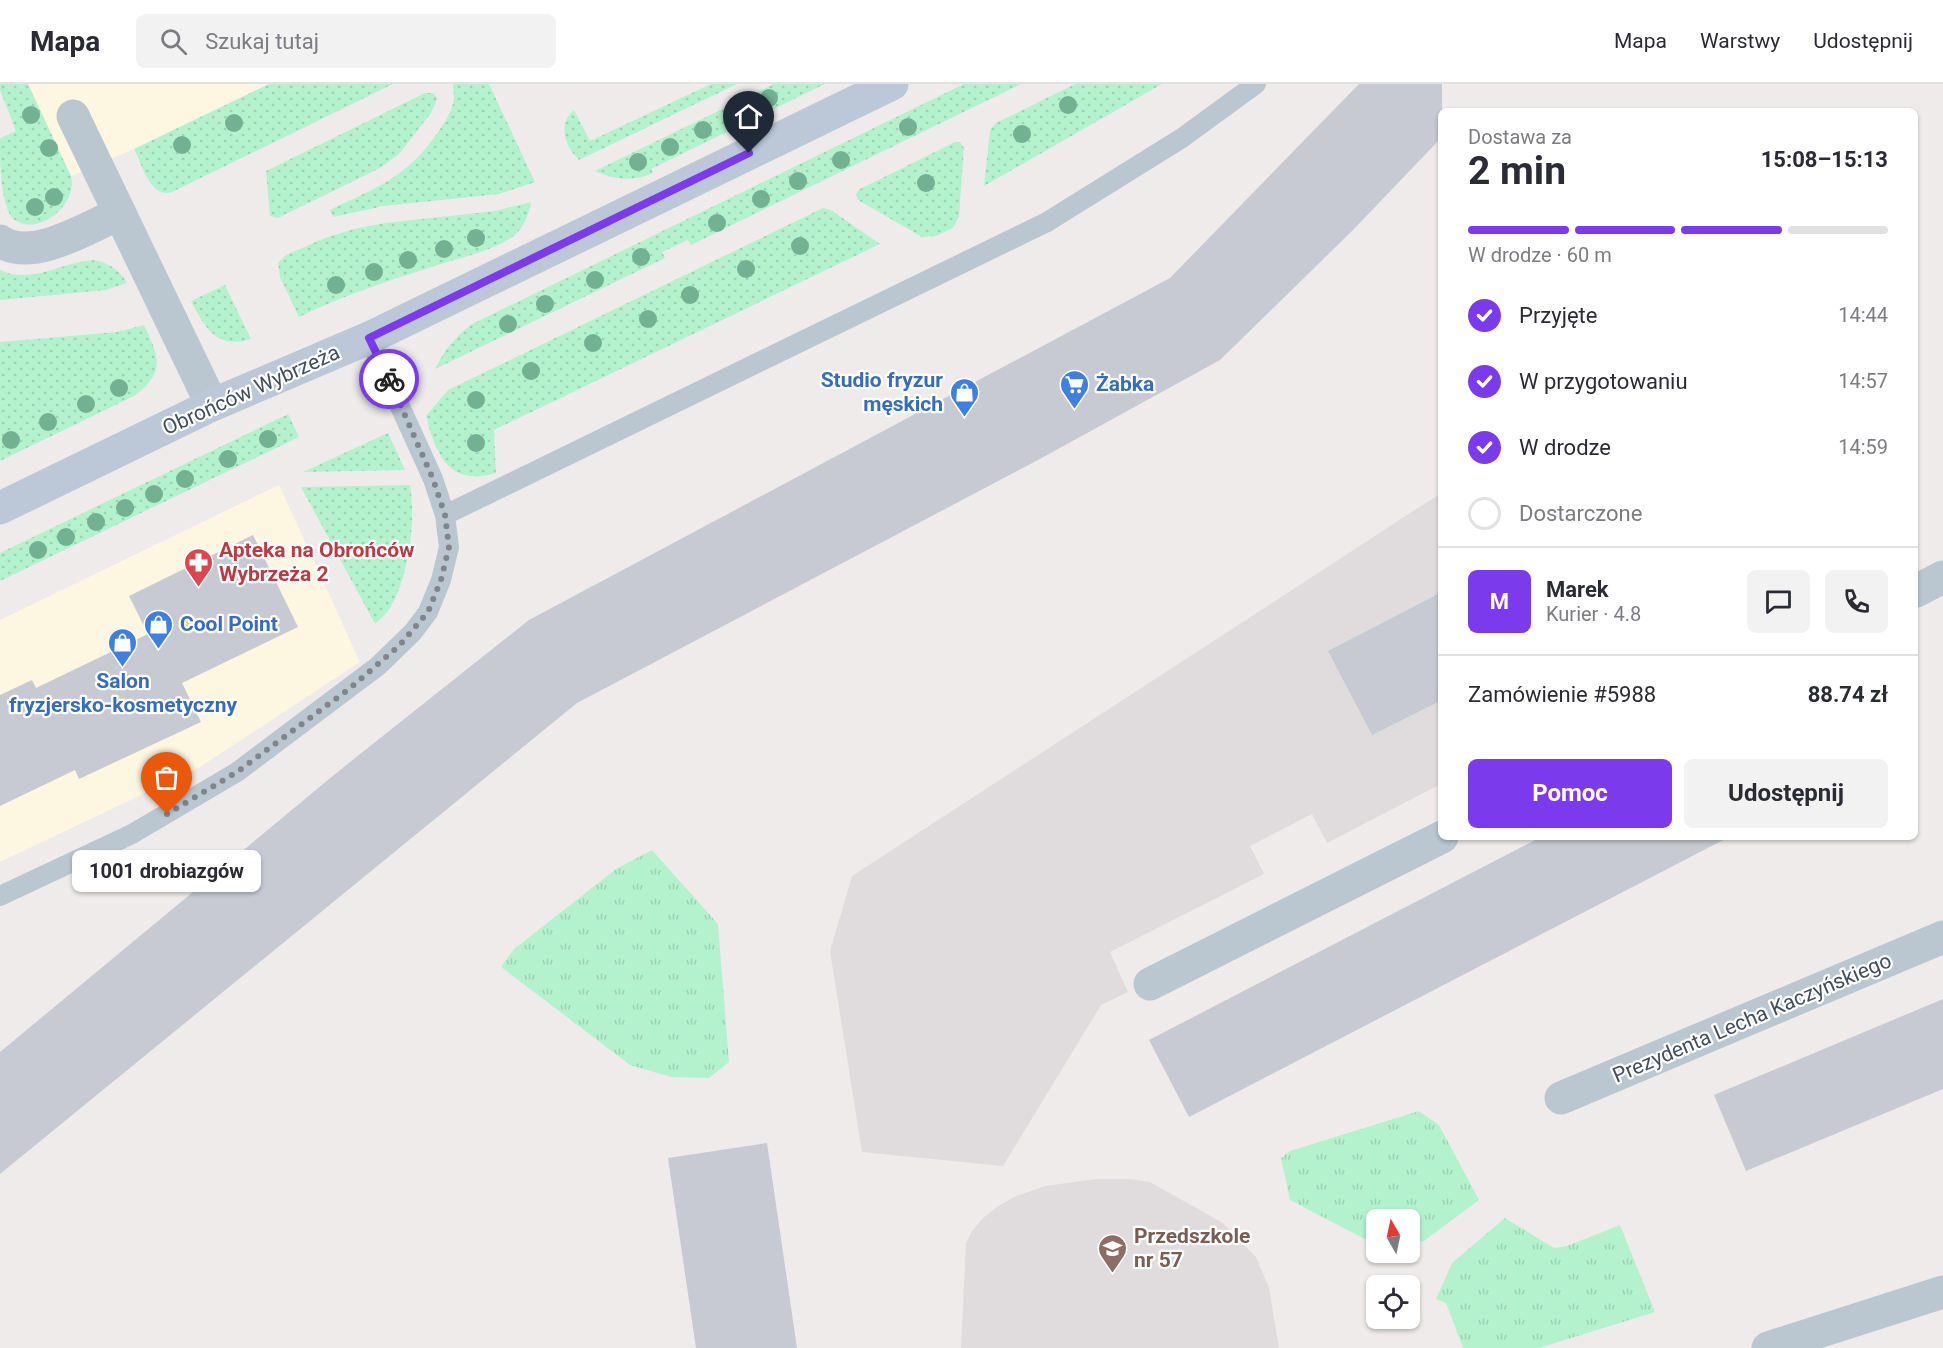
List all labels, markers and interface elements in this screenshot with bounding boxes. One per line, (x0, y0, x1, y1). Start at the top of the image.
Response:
search box (136, 14, 556, 68)
text: Mapa (30, 25, 100, 58)
icon: search (157, 25, 190, 58)
text: Szukaj tutaj (205, 29, 319, 54)
text: Mapa (1614, 29, 1667, 53)
text: Warstwy (1700, 29, 1780, 53)
text: Udostępnij (1813, 29, 1913, 53)
pin (723, 91, 774, 153)
icon: home (732, 100, 765, 133)
text: Dostawa za (1468, 125, 1572, 149)
text: 15:08–15:13 (1761, 147, 1888, 172)
text: 2 min (1468, 148, 1566, 194)
text: W drodze · 60 m (1468, 243, 1612, 267)
icon: check (1468, 299, 1501, 332)
text: Przyjęte (1519, 303, 1597, 328)
text: 14:44 (1838, 303, 1888, 327)
street label: Obrońców Wybrzeża (159, 340, 343, 440)
courier (359, 349, 419, 409)
icon: bike (373, 363, 406, 396)
icon: check (1468, 365, 1501, 398)
place label: Studio fryzur męskich (821, 368, 943, 416)
supermarket icon: Żabka (1059, 368, 1091, 410)
text: W przygotowaniu (1519, 369, 1688, 394)
text: 14:57 (1838, 369, 1888, 393)
place label: Żabka (1096, 372, 1154, 396)
shop icon: Studio fryzur męskich (948, 376, 980, 418)
icon: check (1468, 431, 1501, 464)
text: W drodze (1519, 435, 1611, 460)
text: 14:59 (1838, 435, 1888, 459)
text: Dostarczone (1519, 501, 1642, 526)
place label: Apteka na Obrońców Wybrzeża 2 (219, 538, 415, 586)
pharmacy icon: Apteka na Obrońców Wybrzeża 2 (182, 546, 214, 588)
button: chat (1747, 570, 1810, 633)
button: phone (1825, 570, 1888, 633)
text: Marek (1546, 577, 1609, 602)
text: M (1490, 589, 1509, 614)
text: Kurier · 4.8 (1546, 602, 1641, 626)
shop icon: Cool Point (143, 608, 175, 650)
place label: Cool Point (180, 612, 278, 636)
shop icon: Salon fryzjersko-kosmetyczny (107, 626, 139, 668)
place label: Salon fryzjersko-kosmetyczny (9, 669, 238, 717)
text: Zamówienie #5988 (1468, 682, 1656, 707)
text: 88.74 zł (1808, 682, 1888, 707)
pin (141, 752, 192, 814)
button: Pomoc (1468, 759, 1672, 828)
button: Udostępnij (1684, 759, 1888, 828)
icon: bag (150, 761, 183, 794)
callout: 1001 drobiazgów (72, 850, 262, 892)
text: 1001 drobiazgów (89, 859, 244, 883)
street label: Prezydenta Lecha Kaczyńskiego (1609, 948, 1895, 1088)
north arrow (1366, 1209, 1420, 1263)
map controls (1366, 1209, 1420, 1329)
place label: Przedszkole nr 57 (1134, 1224, 1250, 1272)
school or university icon: Przedszkole nr 57 (1097, 1232, 1129, 1274)
button: locate (1366, 1275, 1420, 1329)

